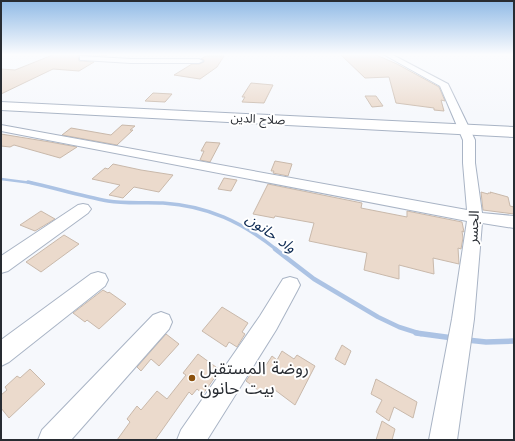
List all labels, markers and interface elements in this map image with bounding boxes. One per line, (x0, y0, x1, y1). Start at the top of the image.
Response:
street label: صلاح الدين (230, 111, 286, 129)
water label: واد حانون (242, 209, 300, 257)
street label: الجسر (464, 210, 483, 245)
place label: روضة المستقبل بيت حانون (200, 358, 309, 399)
marker: روضة المستقبل بيت حانون (187, 373, 197, 383)

